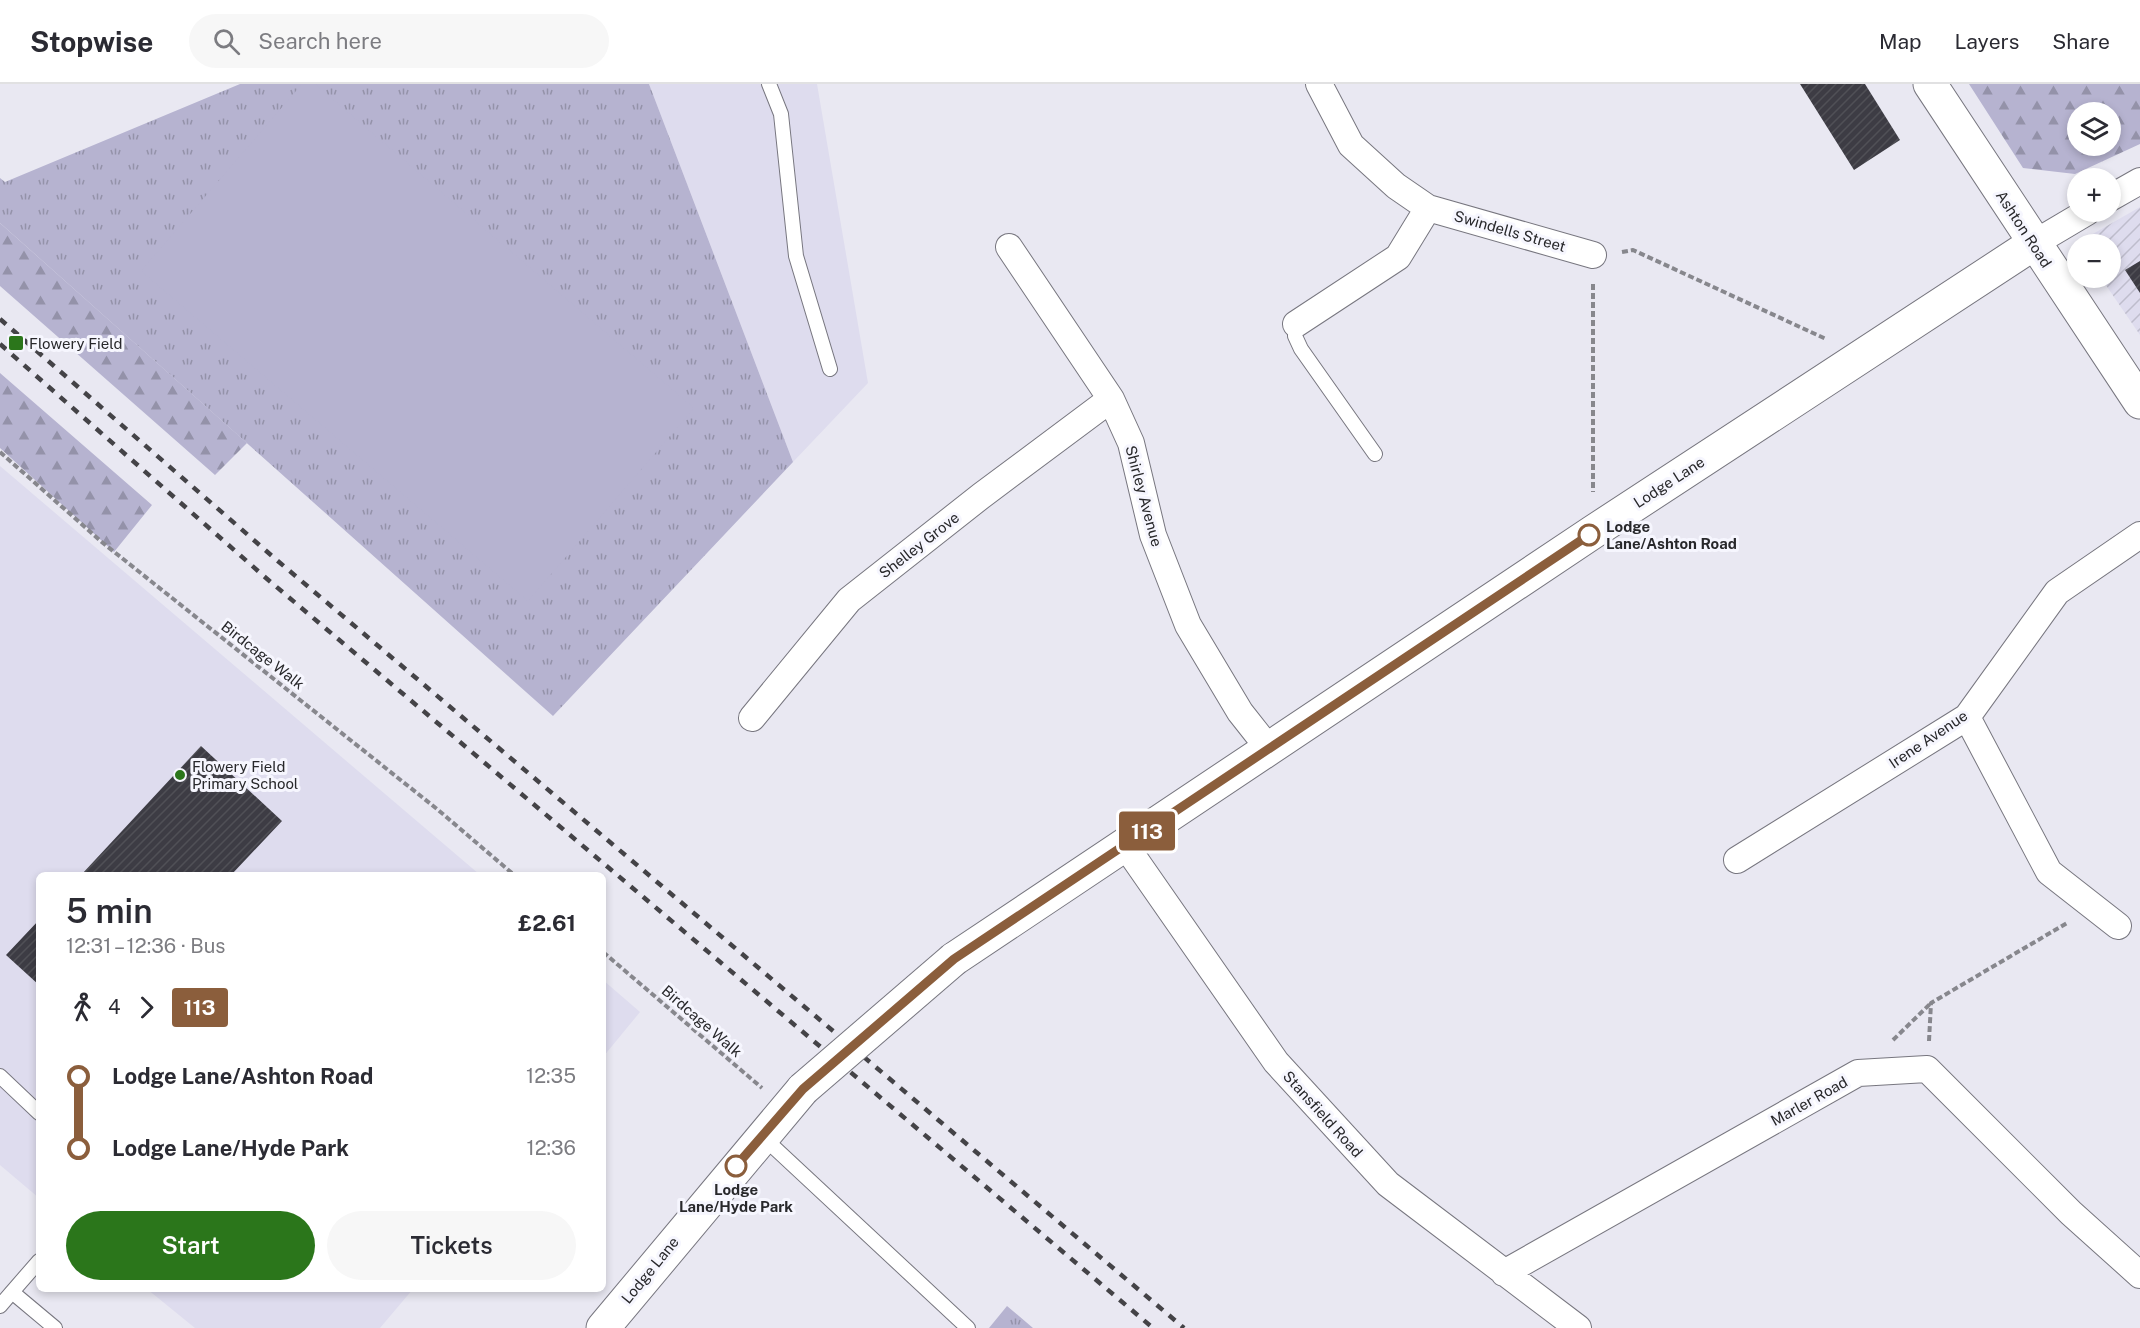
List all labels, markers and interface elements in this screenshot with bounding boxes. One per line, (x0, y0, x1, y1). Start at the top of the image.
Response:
search box (189, 14, 609, 68)
text: Stopwise (30, 25, 153, 58)
icon: search (210, 25, 243, 58)
text: Search here (258, 28, 382, 54)
text: Map (1879, 29, 1922, 54)
text: Layers (1955, 29, 2019, 54)
text: Share (2052, 29, 2110, 54)
map controls (2067, 102, 2121, 288)
button: layers (2067, 102, 2121, 156)
button: + (2067, 168, 2121, 222)
street label: Ashton Road (1993, 187, 2055, 271)
street label: Swindells Street (1452, 207, 1568, 255)
button: − (2067, 234, 2121, 288)
marker: Flowery Field (7, 334, 25, 352)
place label: Flowery Field (29, 335, 122, 352)
street label: Shirley Avenue (1122, 444, 1166, 548)
street label: Lodge Lane (1630, 453, 1708, 511)
street label: Shelley Grove (876, 509, 962, 581)
place label: Lodge Lane/Ashton Road (1606, 518, 1737, 552)
marker: Lodge Lane/Ashton Road (1578, 524, 1600, 546)
street label: Birdcage Walk (218, 617, 308, 693)
street label: Irene Avenue (1886, 707, 1970, 771)
place label: Flowery Field Primary School (192, 758, 298, 792)
marker: Flowery Field Primary School (173, 768, 187, 782)
line badge: 113 (1112, 812, 1182, 850)
text: 113 (1131, 819, 1163, 844)
text: 5 min (66, 892, 153, 930)
text: £2.61 (518, 910, 576, 936)
text: 12:31 – 12:36 · Bus (66, 934, 225, 958)
street label: Birdcage Walk (658, 982, 746, 1060)
icon: walk (66, 991, 99, 1024)
icon: forward (130, 991, 163, 1024)
text: 4 (108, 995, 121, 1019)
text: 113 (184, 995, 216, 1020)
text: Lodge Lane/Ashton Road (112, 1063, 373, 1089)
text: 12:35 (526, 1064, 576, 1088)
street label: Stansfield Road (1280, 1067, 1366, 1161)
street label: Marler Road (1768, 1073, 1850, 1129)
text: Lodge Lane/Hyde Park (112, 1135, 349, 1161)
text: 12:36 (527, 1136, 576, 1160)
marker: Lodge Lane/Hyde Park (725, 1155, 747, 1177)
place label: Lodge Lane/Hyde Park (679, 1181, 793, 1215)
button: Start (66, 1211, 315, 1280)
button: Tickets (327, 1211, 576, 1280)
street label: Lodge Lane (618, 1233, 682, 1307)

